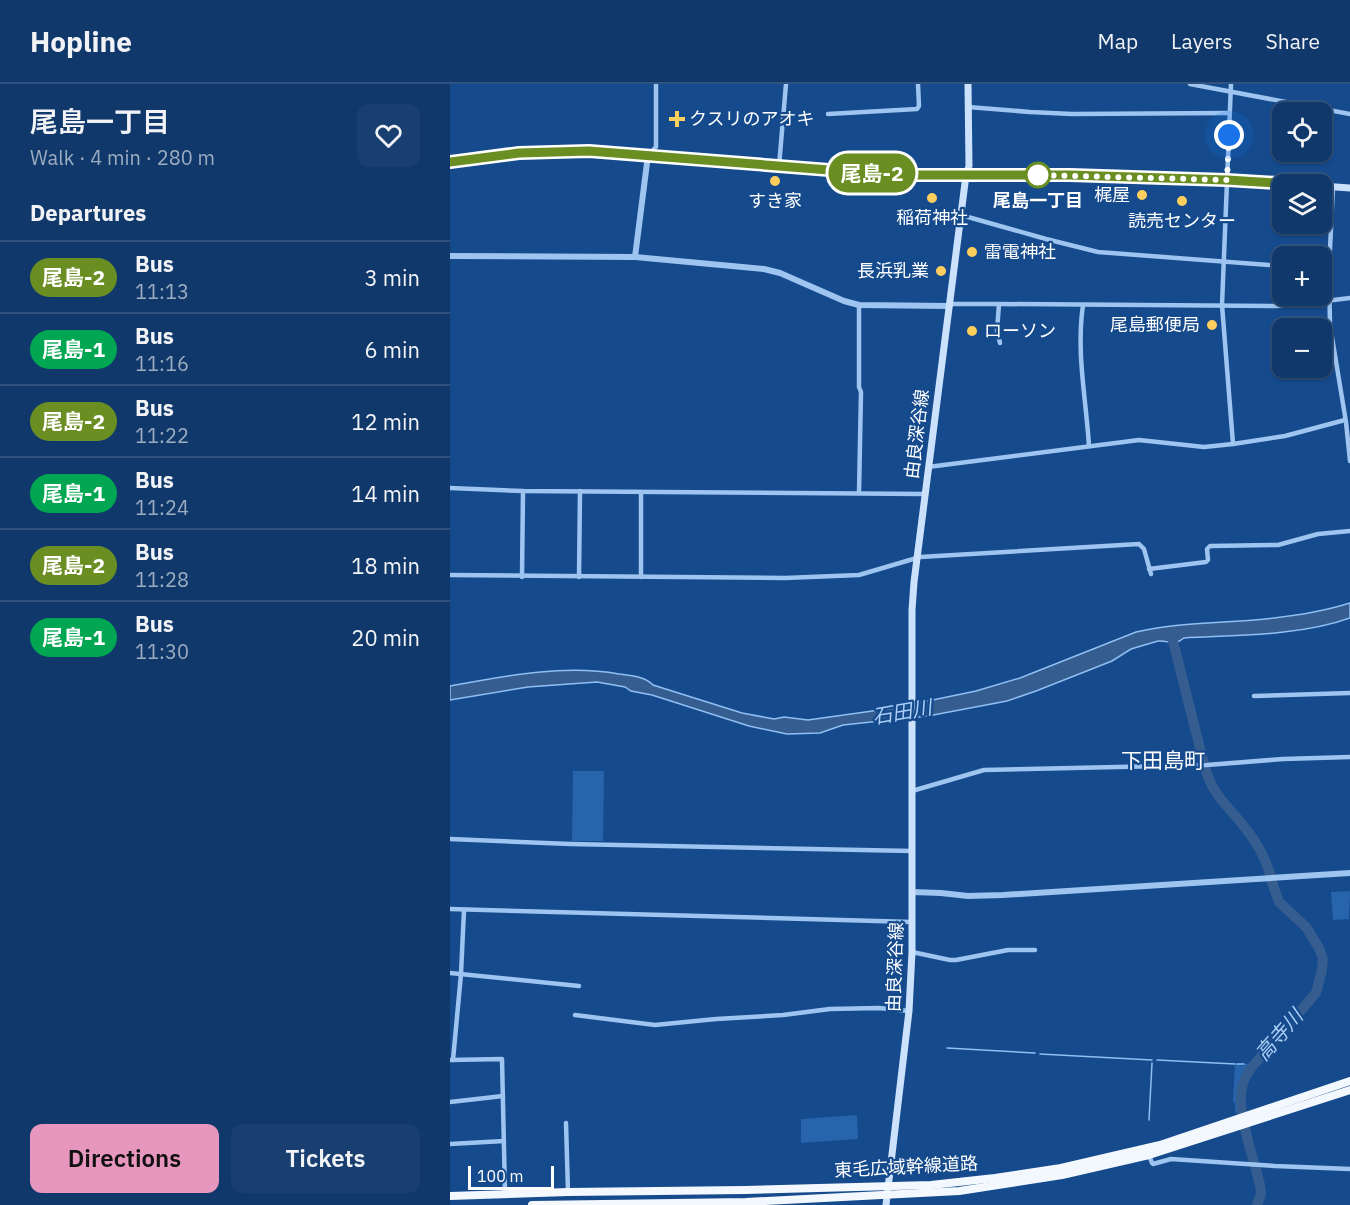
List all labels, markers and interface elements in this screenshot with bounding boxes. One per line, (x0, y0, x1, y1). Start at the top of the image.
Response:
text: Hopline (30, 23, 132, 60)
text: Map (1098, 27, 1138, 55)
text: Layers (1171, 27, 1233, 55)
text: Share (1266, 27, 1320, 55)
map controls (1272, 102, 1332, 378)
button: locate (1272, 102, 1332, 162)
text: 尾島一丁目 (30, 103, 170, 140)
button: heart (357, 104, 420, 167)
place label: クスリのアオキ (689, 107, 814, 130)
marker: クスリのアオキ (670, 112, 684, 126)
your location (1214, 120, 1244, 150)
text: Walk · 4 min · 280 m (30, 144, 215, 171)
line badge: 尾島-2 (830, 154, 914, 193)
text: 尾島-2 (840, 159, 904, 187)
marker: 尾島一丁目 (1025, 162, 1051, 188)
marker: すき家 (768, 174, 782, 188)
button: layers (1272, 174, 1332, 234)
place label: 梶屋 (1094, 183, 1130, 206)
marker: 梶屋 (1135, 188, 1149, 202)
place label: すき家 (748, 189, 802, 212)
place label: 尾島一丁目 (993, 189, 1083, 212)
marker: 稲荷神社 (925, 191, 939, 205)
marker: 読売センター (1175, 194, 1189, 208)
text: Departures (30, 198, 146, 227)
place label: 稲荷神社 (896, 206, 968, 229)
place label: 読売センター (1128, 209, 1236, 232)
place label: 雷電神社 (984, 240, 1056, 263)
marker: 雷電神社 (965, 245, 979, 259)
button: + (1272, 246, 1332, 306)
text: Bus (135, 249, 174, 278)
place label: 長浜乳業 (857, 259, 929, 282)
text: 尾島-2 (42, 263, 105, 291)
text: 3 min (364, 263, 420, 292)
marker: 長浜乳業 (934, 264, 948, 278)
text: 11:13 (135, 278, 189, 305)
place label: 尾島郵便局 (1110, 313, 1200, 336)
marker: 尾島郵便局 (1205, 318, 1219, 332)
button: − (1272, 318, 1332, 378)
place label: ローソン (984, 319, 1056, 342)
text: Bus (135, 321, 174, 350)
marker: ローソン (965, 324, 979, 338)
text: 尾島-1 (42, 335, 105, 363)
text: 6 min (364, 335, 420, 364)
text: 11:16 (135, 350, 189, 377)
street label: 由良深谷線 (900, 388, 933, 480)
text: Bus (135, 393, 174, 422)
text: 尾島-2 (42, 407, 105, 435)
text: 12 min (351, 407, 420, 436)
text: 11:22 (135, 422, 189, 449)
text: Bus (135, 465, 174, 494)
text: 尾島-1 (42, 479, 105, 507)
text: 14 min (351, 479, 420, 508)
text: 11:24 (135, 494, 189, 521)
text: Bus (135, 537, 174, 566)
text: 尾島-2 (42, 551, 105, 579)
text: 18 min (351, 551, 420, 580)
text: 11:28 (135, 566, 189, 593)
text: Bus (135, 609, 174, 638)
text: 尾島-1 (42, 623, 105, 651)
text: 20 min (351, 623, 420, 652)
text: 11:30 (135, 638, 189, 665)
water label: 石田川 (870, 693, 936, 730)
district label: 下田島町 (1121, 746, 1205, 774)
street label: 由良深谷線 (881, 922, 908, 1012)
water label: 高寺川 (1249, 1002, 1310, 1066)
button: Directions (30, 1124, 219, 1193)
button: Tickets (231, 1124, 420, 1193)
street label: 東毛広域幹線道路 (833, 1151, 978, 1182)
scale bar (468, 1163, 554, 1190)
text: 100 m (477, 1166, 524, 1186)

